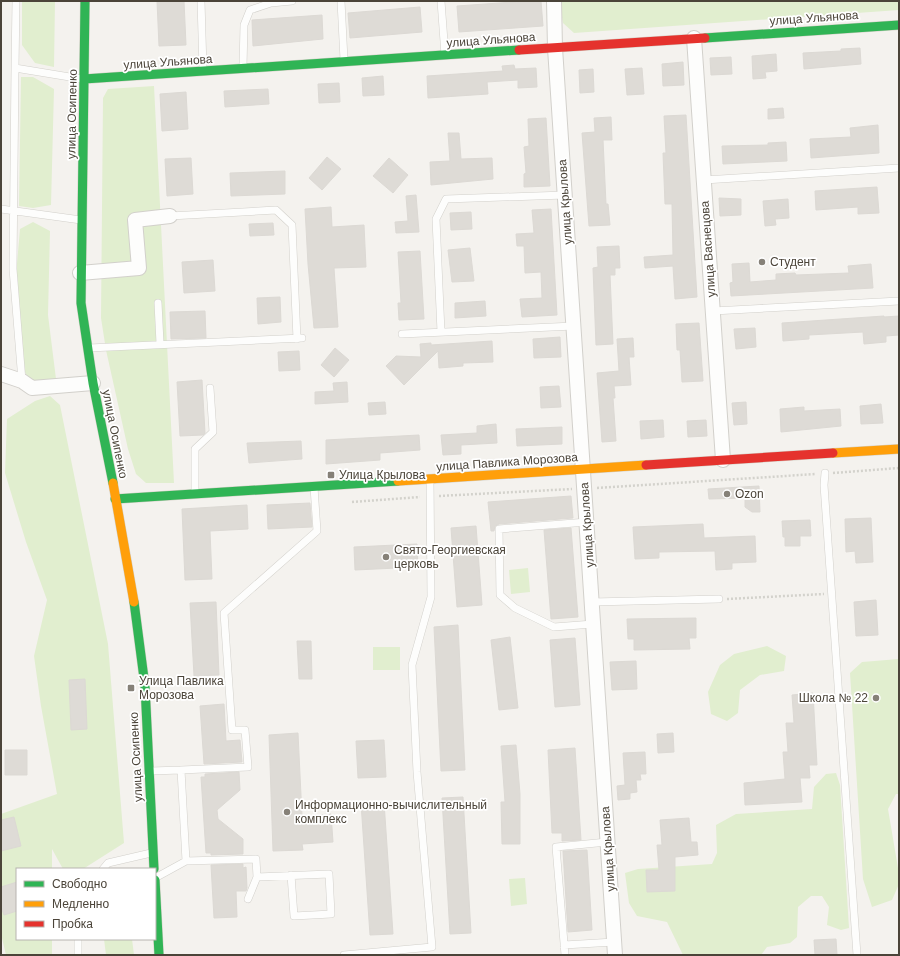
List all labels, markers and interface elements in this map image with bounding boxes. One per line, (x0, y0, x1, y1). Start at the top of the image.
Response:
street label: улица Ульянова (769, 8, 859, 28)
street label: улица Ульянова (446, 30, 536, 50)
street label: улица Ульянова (123, 52, 213, 72)
street label: улица Осипенко (64, 68, 80, 159)
street label: улица Крылова (555, 159, 575, 245)
street label: улица Васнецова (698, 200, 718, 298)
place label: Студент (770, 255, 816, 269)
marker: Студент (757, 257, 767, 267)
street label: улица Осипенко (100, 388, 131, 480)
street label: улица Павлика Морозова (436, 450, 579, 474)
place label: Улица Крылова (339, 468, 426, 482)
marker: Улица Крылова (326, 470, 336, 480)
street label: улица Крылова (577, 482, 597, 568)
place label: Ozon (735, 487, 764, 501)
marker: Ozon (722, 489, 732, 499)
place label: Свято-Георгиевская церковь (394, 543, 506, 571)
marker: Свято-Георгиевская церковь (381, 552, 391, 562)
place label: Улица Павлика Морозова (139, 674, 224, 702)
marker: Улица Павлика Морозова (126, 683, 136, 693)
place label: Школа № 22 (799, 691, 868, 705)
marker: Школа № 22 (871, 693, 881, 703)
street label: улица Осипенко (127, 711, 145, 802)
place label: Информационно-вычислительный комплекс (295, 798, 487, 826)
street label: улица Крылова (598, 806, 618, 892)
marker: Информационно-вычислительный комплекс (282, 807, 292, 817)
legend (16, 868, 156, 940)
text: Свободно (52, 877, 107, 891)
text: Медленно (52, 897, 109, 911)
text: Пробка (52, 917, 93, 931)

